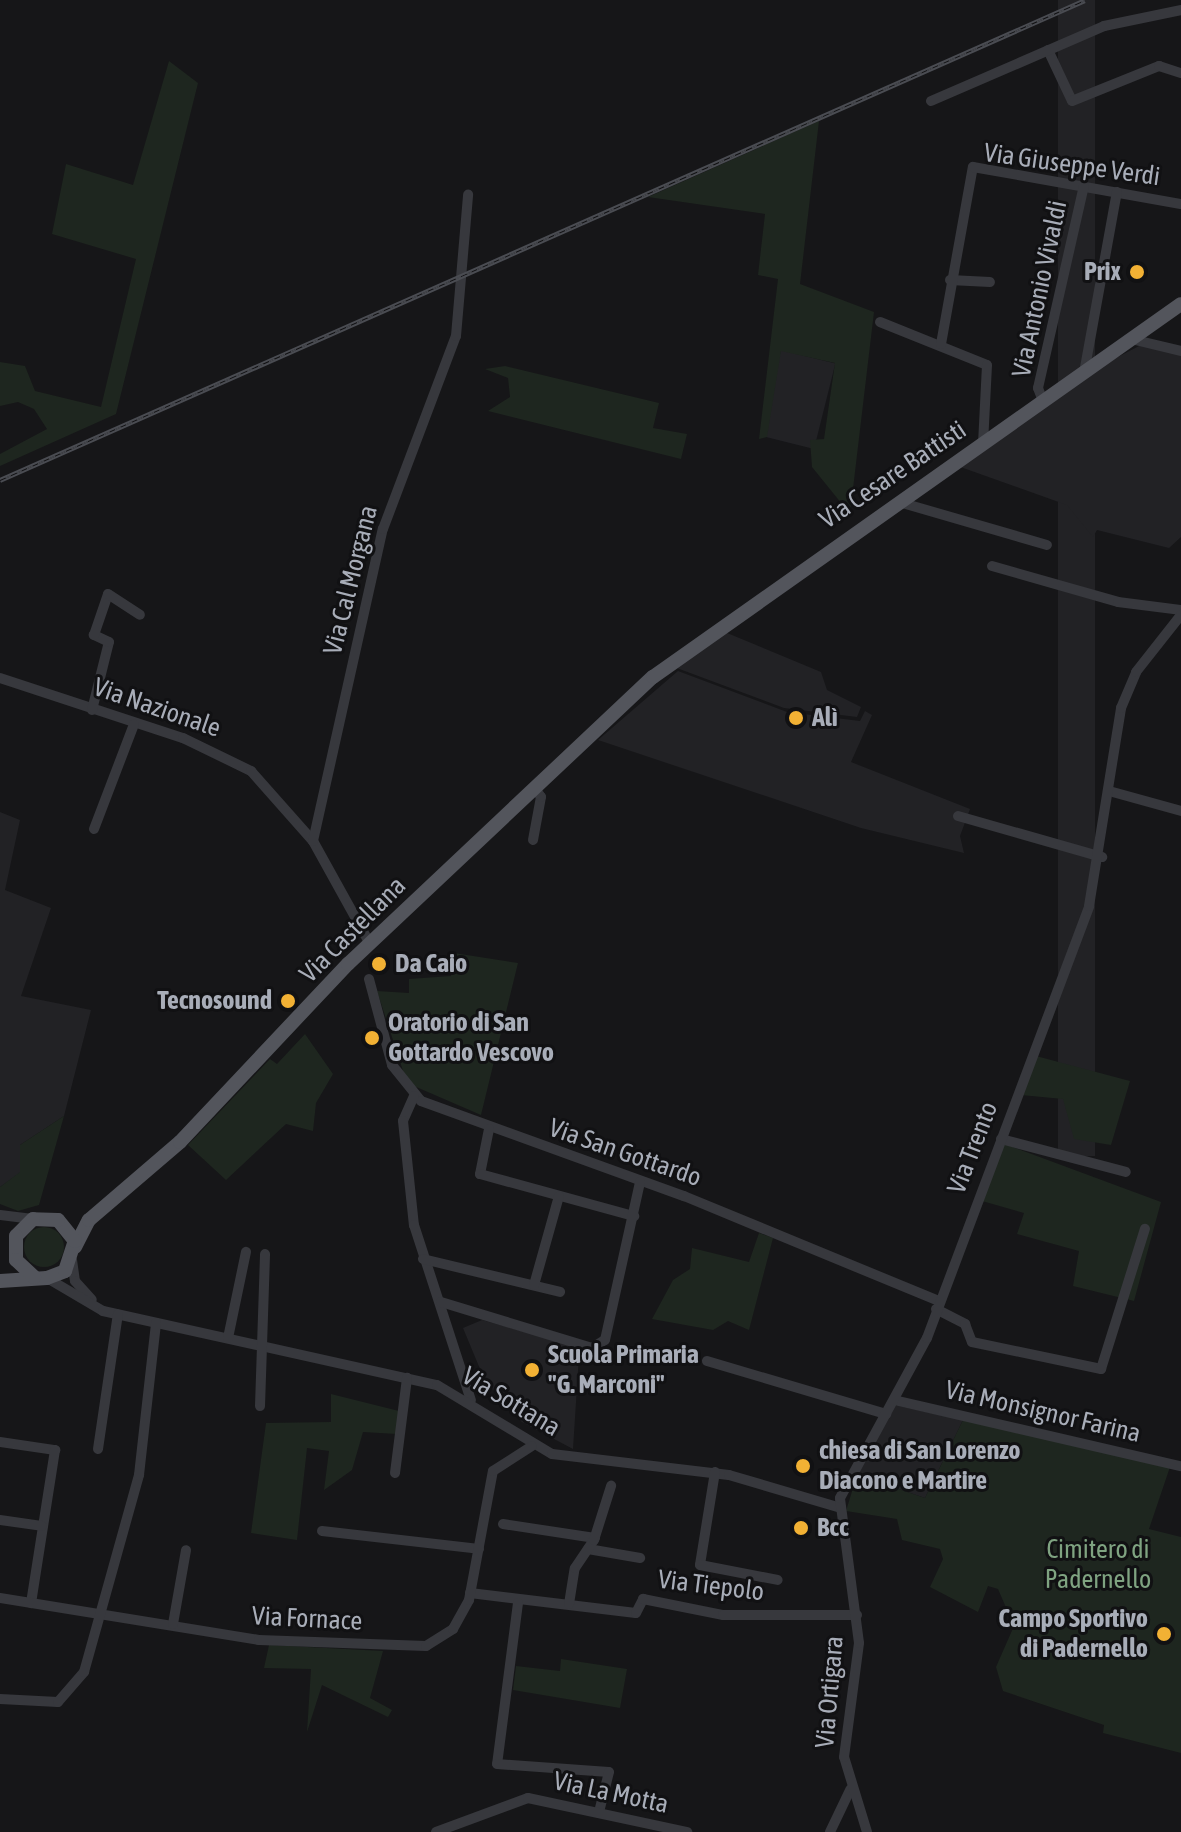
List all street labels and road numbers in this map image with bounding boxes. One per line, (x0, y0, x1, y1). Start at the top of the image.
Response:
street label: Via Giuseppe Verdi (982, 137, 1162, 193)
street label: Via Antonio Vivaldi (1006, 198, 1074, 380)
street label: Via Cesare Battisti (814, 414, 972, 536)
street label: Via Cal Morgana (317, 502, 385, 658)
street label: Via Nazionale (89, 672, 225, 744)
street label: Via Castellana (294, 871, 412, 989)
street label: Via Trento (941, 1098, 1005, 1198)
street label: Via San Gottardo (545, 1112, 705, 1194)
street label: Via Sottana (456, 1360, 566, 1444)
street label: Via Monsignor Farina (942, 1374, 1144, 1450)
street label: Via Tiepolo (656, 1564, 766, 1608)
street label: Via Fornace (251, 1601, 363, 1637)
street label: Via Ortigara (810, 1635, 850, 1749)
street label: Via La Motta (551, 1766, 671, 1820)

